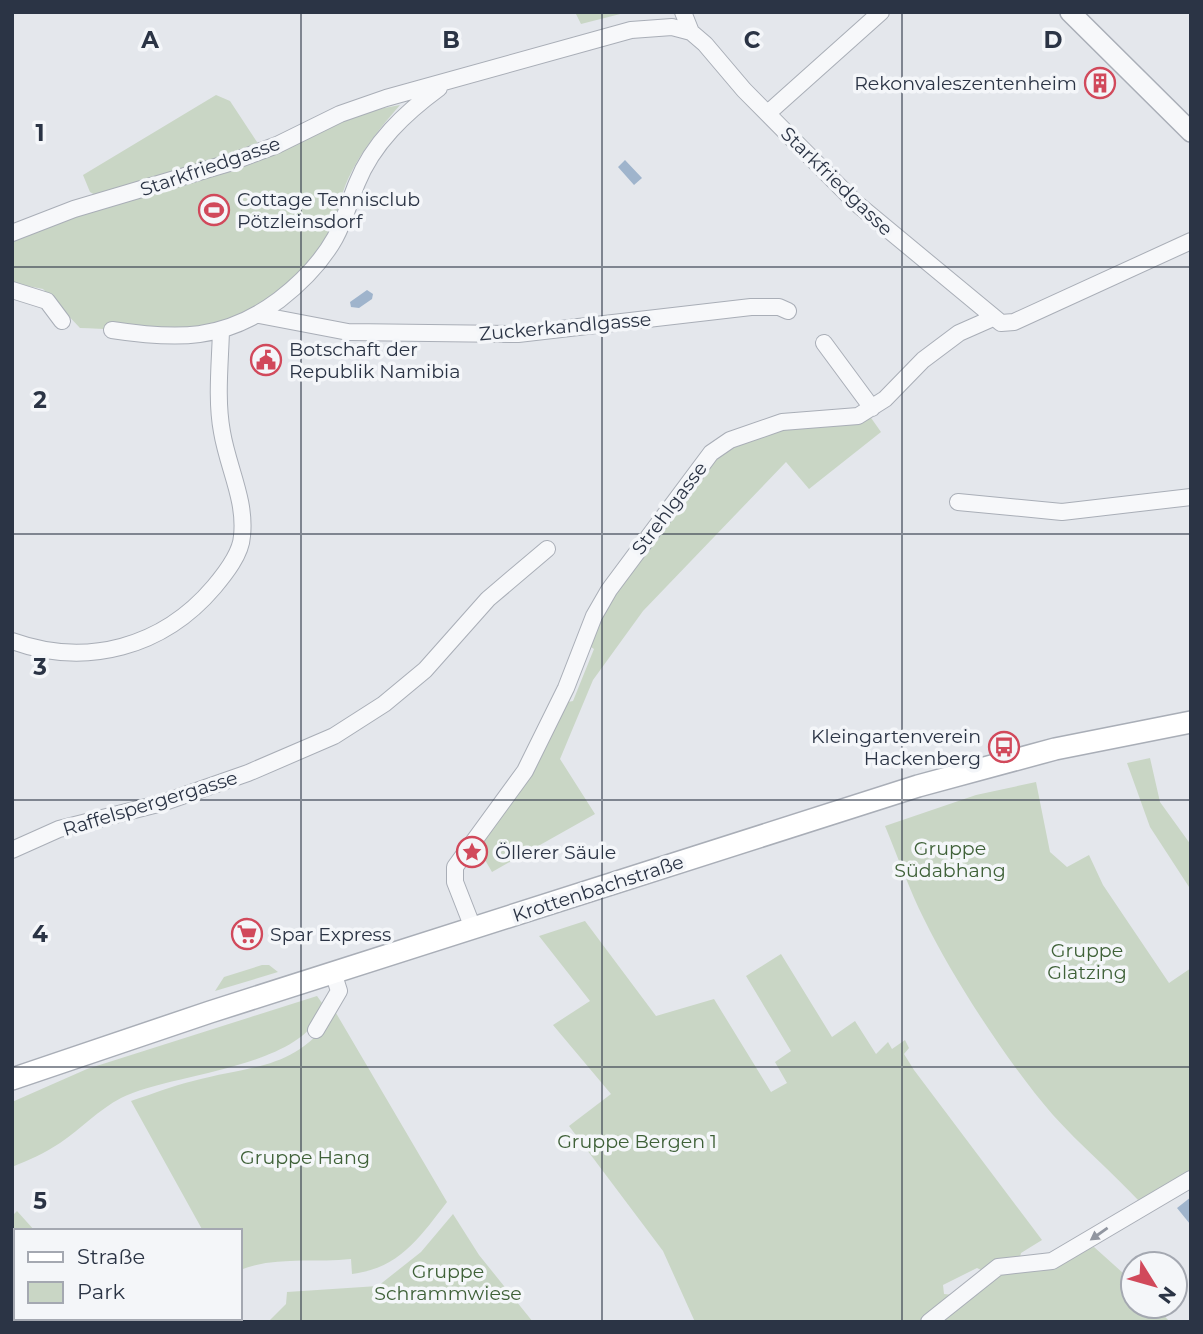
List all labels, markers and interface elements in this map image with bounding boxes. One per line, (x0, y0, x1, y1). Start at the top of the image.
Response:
text: A (140, 26, 159, 54)
text: B (442, 26, 460, 54)
text: C (744, 26, 761, 54)
text: D (1044, 26, 1063, 54)
building icon: Rekonvaleszentenheim (1083, 66, 1117, 100)
place label: Rekonvaleszentenheim (854, 72, 1077, 95)
text: 1 (35, 119, 45, 147)
street label: Starkfriedgasse (776, 122, 897, 241)
street label: Starkfriedgasse (137, 132, 283, 201)
place label: Cottage Tennisclub Pötzleinsdorf (237, 188, 420, 233)
sports icon: Cottage Tennisclub Pötzleinsdorf (197, 193, 231, 227)
street label: Zuckerkandlgasse (478, 308, 652, 345)
place label: Botschaft der Republik Namibia (289, 338, 460, 383)
public building icon: Botschaft der Republik Namibia (249, 343, 283, 377)
text: 2 (33, 386, 47, 414)
street label: Strehlgasse (627, 457, 712, 559)
text: 3 (32, 653, 47, 681)
place label: Kleingartenverein Hackenberg (811, 725, 981, 770)
bus stop icon: Kleingartenverein Hackenberg (987, 730, 1021, 764)
street label: Raffelspergergasse (60, 766, 240, 841)
place icon: Öllerer Säule (455, 835, 489, 869)
park label: Gruppe Südabhang (894, 837, 1006, 882)
place label: Öllerer Säule (495, 841, 616, 864)
street label: Krottenbachstraße (510, 850, 687, 927)
supermarket icon: Spar Express (230, 917, 264, 951)
text: 4 (32, 920, 48, 948)
place label: Spar Express (270, 923, 391, 946)
park label: Gruppe Glatzing (1047, 939, 1127, 984)
park label: Gruppe Bergen 1 (557, 1130, 717, 1153)
park label: Gruppe Hang (240, 1146, 370, 1169)
text: 5 (33, 1187, 47, 1215)
one-way arrow (1090, 1227, 1108, 1241)
legend (14, 1229, 242, 1320)
text: Straße (77, 1244, 145, 1269)
north arrow (1119, 1250, 1189, 1320)
park label: Gruppe Schrammwiese (374, 1260, 522, 1305)
text: Park (77, 1279, 125, 1304)
text: N (1153, 1282, 1181, 1308)

